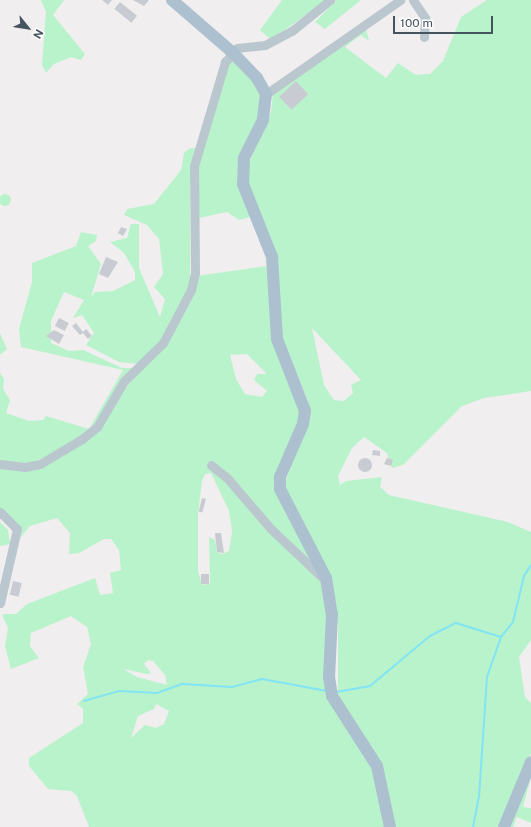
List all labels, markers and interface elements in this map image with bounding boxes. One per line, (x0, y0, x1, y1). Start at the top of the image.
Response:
north arrow (8, 8, 48, 48)
scale bar (395, 8, 495, 34)
text: 100 m (400, 16, 433, 30)
text: N (31, 27, 46, 41)

